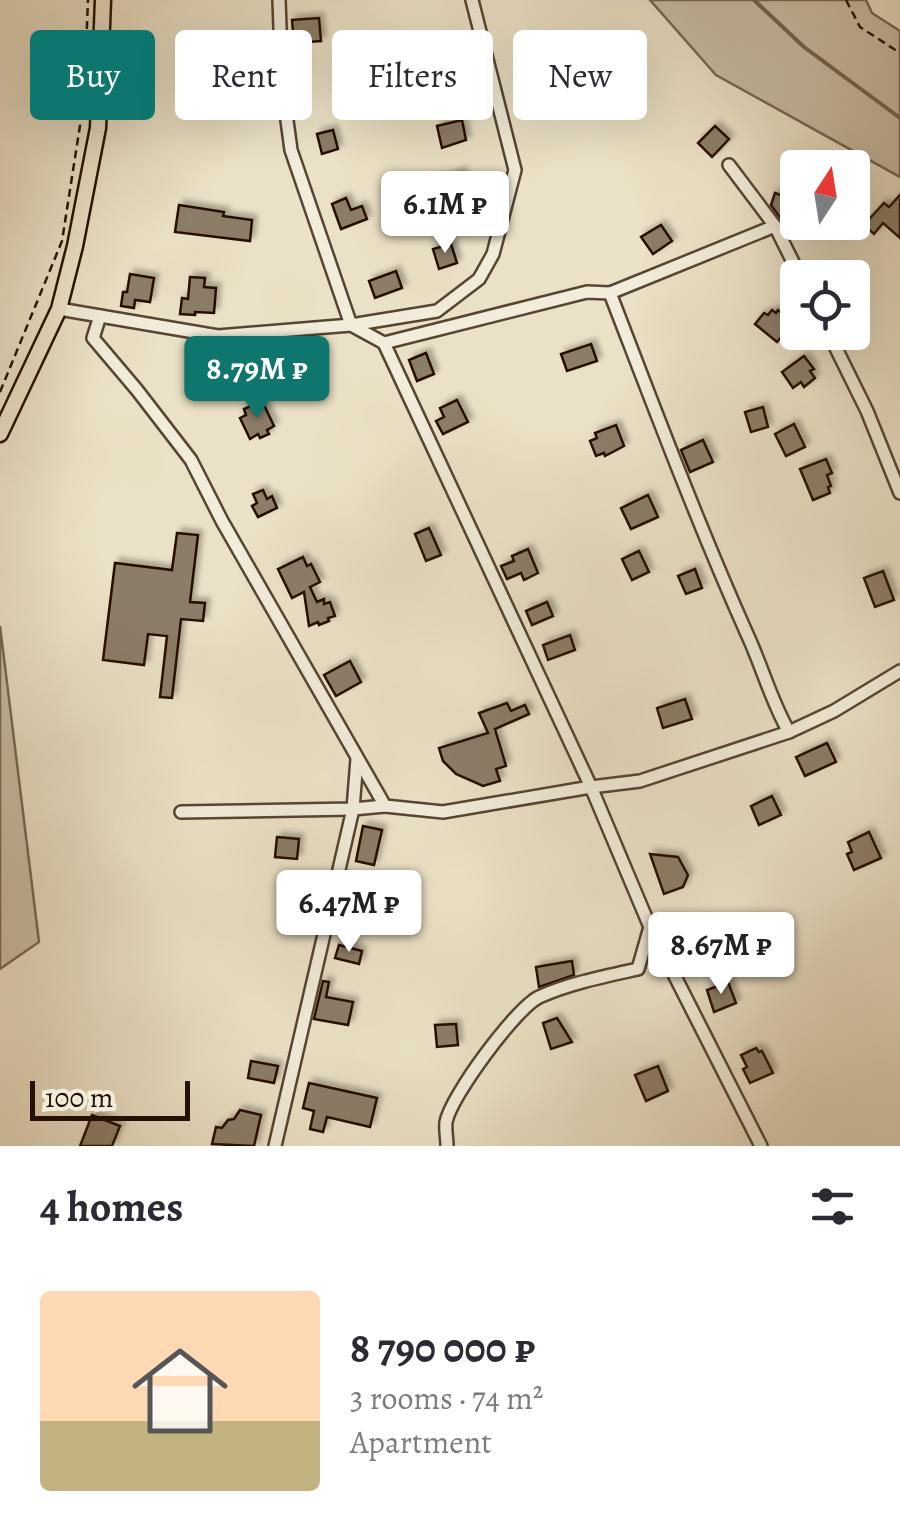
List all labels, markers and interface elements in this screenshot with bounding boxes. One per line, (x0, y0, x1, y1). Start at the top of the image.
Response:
chip: Buy (30, 30, 155, 120)
chip: Rent (175, 30, 312, 120)
chip: Filters (332, 30, 493, 120)
chip: New (513, 30, 647, 120)
north arrow (780, 150, 870, 240)
map controls (780, 150, 870, 350)
pin: 6.1M ₽ (364, 171, 526, 256)
text: 6.1M ₽ (403, 181, 487, 225)
button: locate (780, 260, 870, 350)
pin: 8.79M ₽ (165, 336, 349, 421)
text: 8.79M ₽ (206, 346, 308, 390)
pin: 6.47M ₽ (257, 870, 441, 955)
text: 6.47M ₽ (298, 880, 400, 924)
pin: 8.67M ₽ (629, 912, 813, 997)
text: 8.67M ₽ (670, 922, 772, 966)
scale bar (30, 1076, 190, 1120)
text: 100 m (45, 1079, 113, 1117)
text: 4 homes (40, 1178, 183, 1235)
icon: filters (805, 1179, 860, 1234)
text: 8 790 000 ₽ (350, 1319, 535, 1376)
icon: home (120, 1331, 240, 1451)
text: 3 rooms · 74 m² (350, 1376, 543, 1420)
text: Apartment (350, 1420, 492, 1464)

